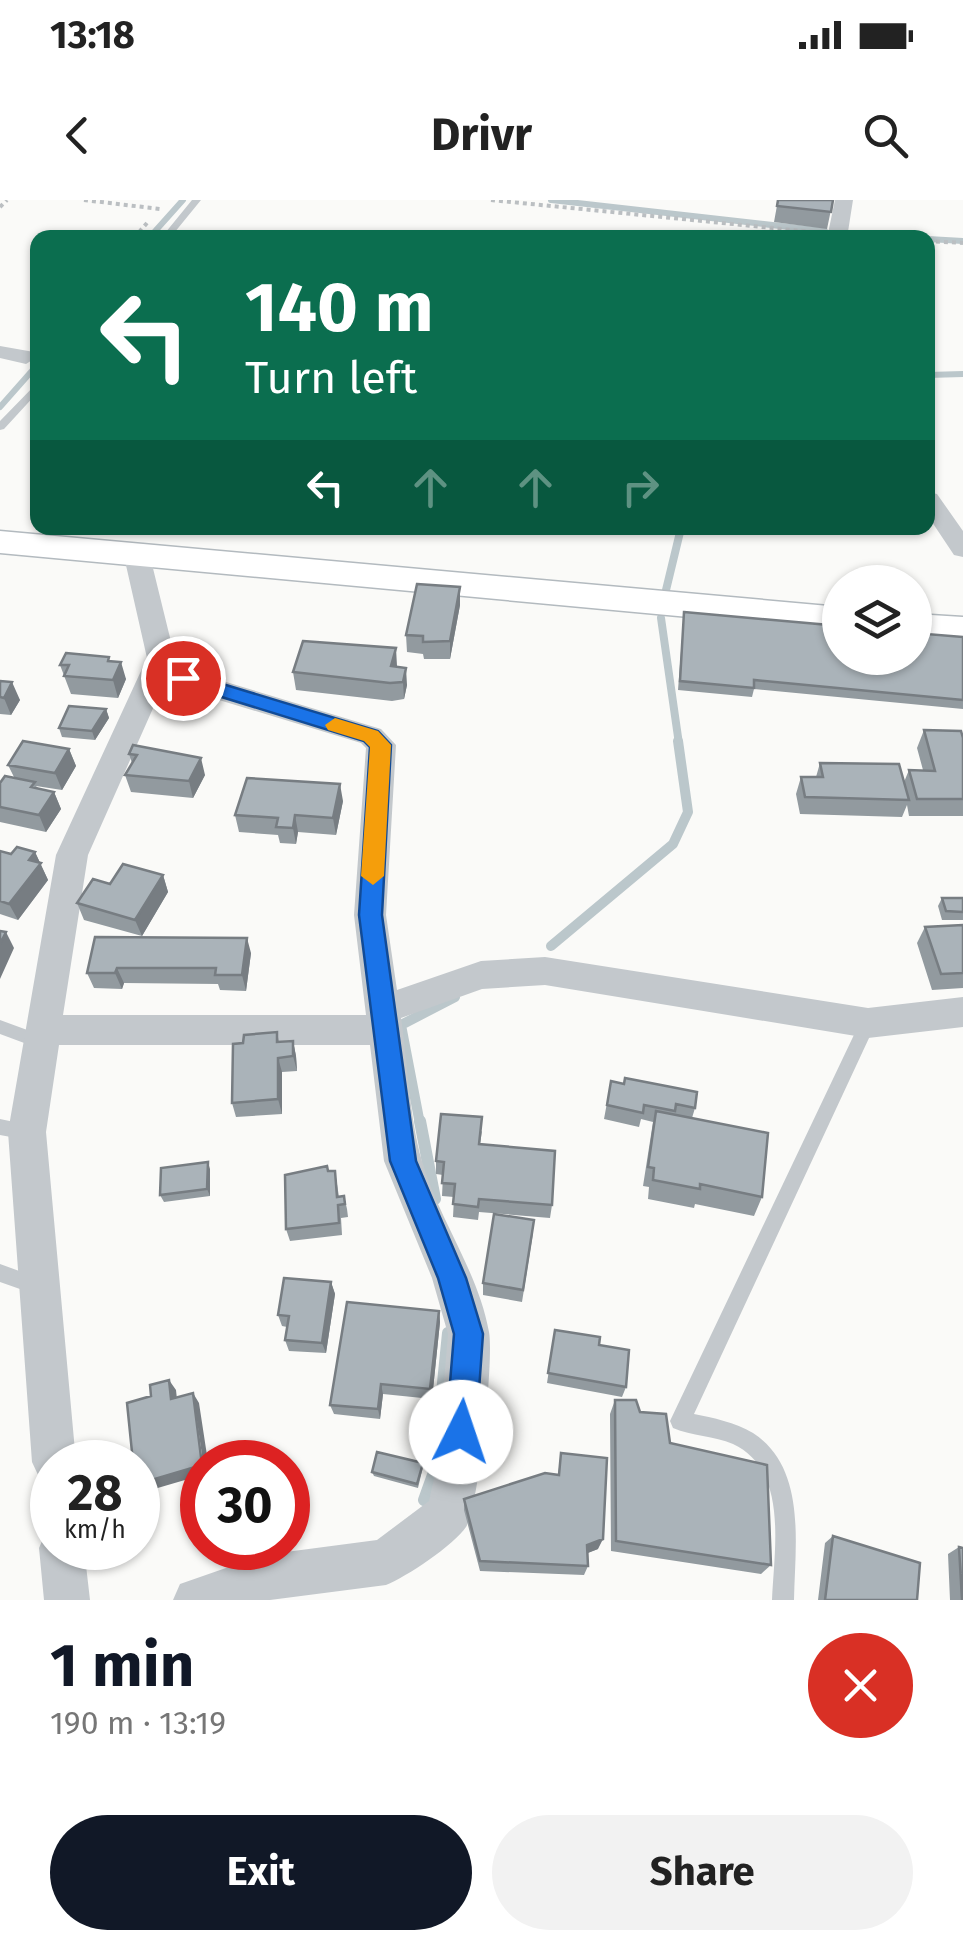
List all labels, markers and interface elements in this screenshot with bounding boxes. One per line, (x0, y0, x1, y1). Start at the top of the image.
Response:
text: 13:18 (50, 12, 135, 58)
icon: back (50, 108, 105, 163)
text: Drivr (431, 108, 532, 162)
icon: search (858, 108, 913, 163)
text: 140 m (245, 266, 434, 350)
icon: left (80, 270, 210, 400)
text: Turn left (245, 351, 417, 405)
icon: left (298, 460, 353, 515)
icon: ahead (403, 460, 458, 515)
icon: ahead (508, 460, 563, 515)
icon: right (613, 460, 668, 515)
map controls (822, 565, 932, 675)
button: layers (822, 565, 932, 675)
pin (141, 636, 226, 721)
icon: arrive (156, 651, 211, 706)
position arrow (409, 1380, 513, 1484)
speed limit sign: 30 (180, 1440, 310, 1570)
text: 28 (68, 1463, 122, 1523)
text: km/h (64, 1515, 126, 1545)
text: 1 min (50, 1630, 194, 1702)
button: close (808, 1633, 913, 1738)
text: 190 m · 13:19 (50, 1704, 226, 1742)
button: Exit (50, 1815, 472, 1930)
button: Share (492, 1815, 913, 1930)

